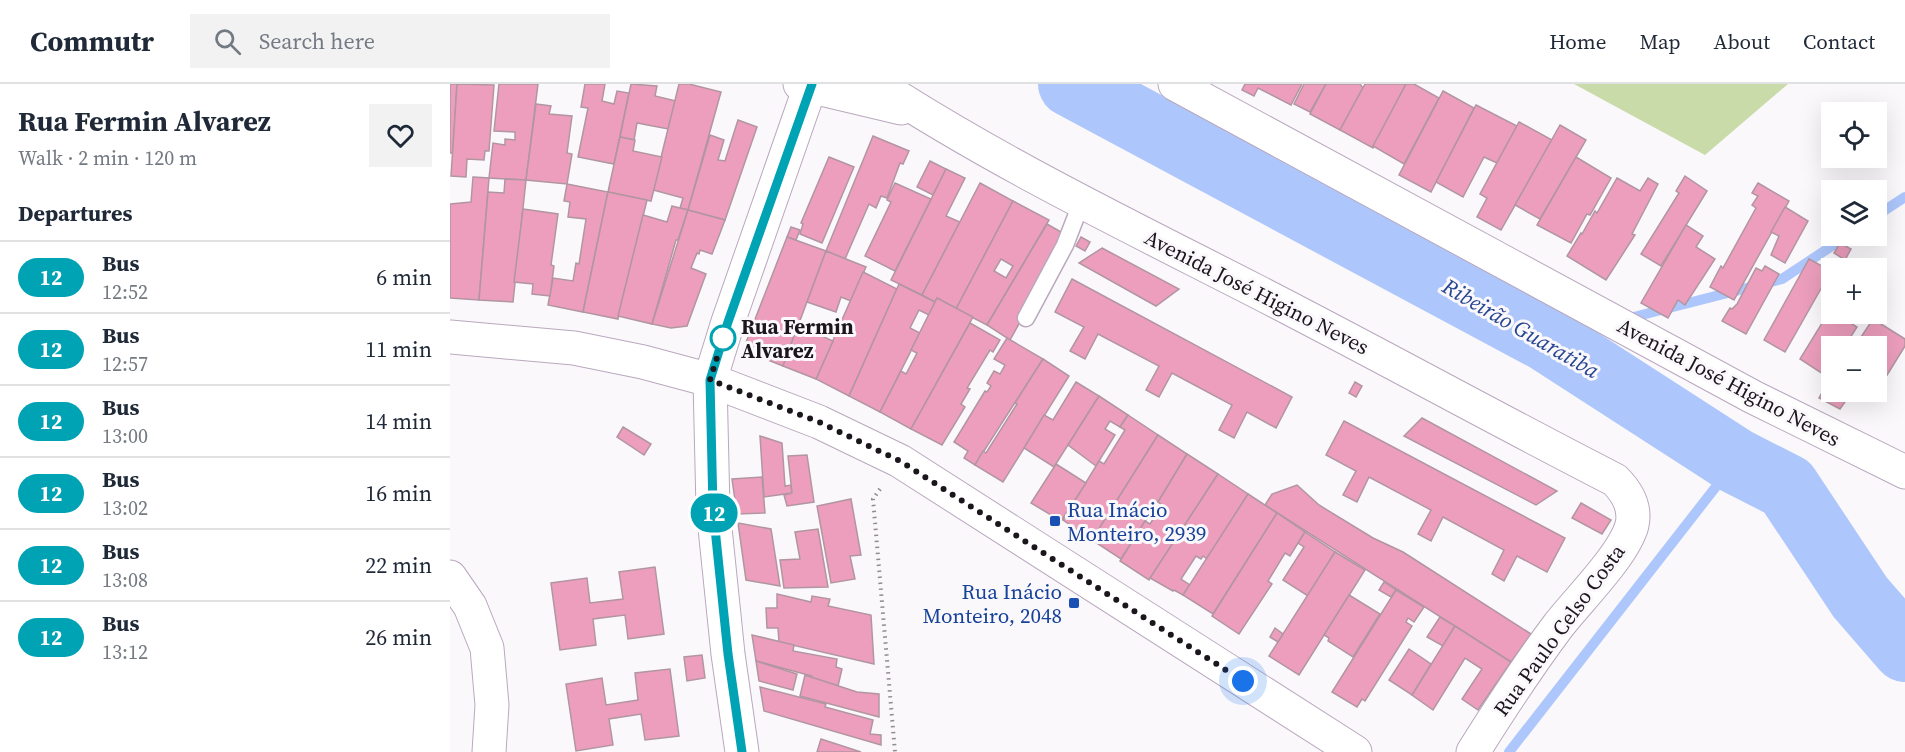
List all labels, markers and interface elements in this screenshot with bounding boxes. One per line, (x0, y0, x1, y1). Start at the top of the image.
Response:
search box (190, 14, 610, 68)
text: Commutr (30, 22, 154, 60)
icon: search (211, 25, 244, 58)
text: Search here (259, 26, 375, 56)
text: Home (1549, 27, 1607, 56)
text: Map (1640, 27, 1681, 56)
text: About (1714, 27, 1770, 56)
text: Contact (1803, 27, 1875, 56)
text: Rua Fermin Alvarez (18, 102, 271, 140)
map controls (1821, 102, 1887, 402)
button: locate (1821, 102, 1887, 168)
button: heart (369, 104, 432, 167)
text: Walk · 2 min · 120 m (18, 144, 197, 172)
button: layers (1821, 180, 1887, 246)
text: Departures (18, 198, 132, 228)
street label: Avenida José Higino Neves (1140, 223, 1374, 361)
text: Bus (102, 248, 139, 278)
button: + (1821, 258, 1887, 324)
text: 6 min (376, 262, 432, 292)
text: 12 (40, 263, 62, 292)
water label: Ribeirão Guaratiba (1436, 270, 1605, 385)
text: 12:52 (102, 278, 148, 306)
street label: Avenida José Higino Neves (1613, 311, 1845, 453)
place label: Rua Fermin Alvarez (741, 312, 854, 365)
text: Bus (102, 320, 139, 350)
marker: Rua Fermin Alvarez (710, 325, 736, 351)
text: 11 min (365, 334, 432, 364)
text: 12 (40, 335, 62, 364)
button: − (1821, 336, 1887, 402)
text: 12:57 (102, 350, 148, 378)
text: Bus (102, 392, 139, 422)
text: 14 min (365, 406, 432, 436)
text: 12 (40, 407, 62, 436)
text: 13:00 (102, 422, 148, 450)
text: Bus (102, 464, 139, 494)
text: 16 min (365, 478, 432, 508)
text: 12 (40, 479, 62, 508)
text: 13:02 (102, 494, 148, 522)
line badge: 12 (687, 494, 741, 532)
place label: Rua Inácio Monteiro, 2939 (1067, 495, 1206, 548)
text: 12 (703, 499, 725, 528)
marker: Rua Inácio Monteiro, 2939 (1048, 514, 1062, 528)
text: Bus (102, 536, 139, 566)
street label: Rua Paulo Celso Costa (1487, 538, 1632, 722)
text: 22 min (365, 550, 432, 580)
text: 12 (40, 551, 62, 580)
text: 13:08 (102, 566, 148, 594)
place label: Rua Inácio Monteiro, 2048 (923, 577, 1062, 630)
marker: Rua Inácio Monteiro, 2048 (1067, 596, 1081, 610)
text: Bus (102, 608, 139, 638)
text: 26 min (365, 622, 432, 652)
text: 12 (40, 623, 62, 652)
text: 13:12 (102, 638, 148, 666)
your location (1228, 666, 1258, 696)

